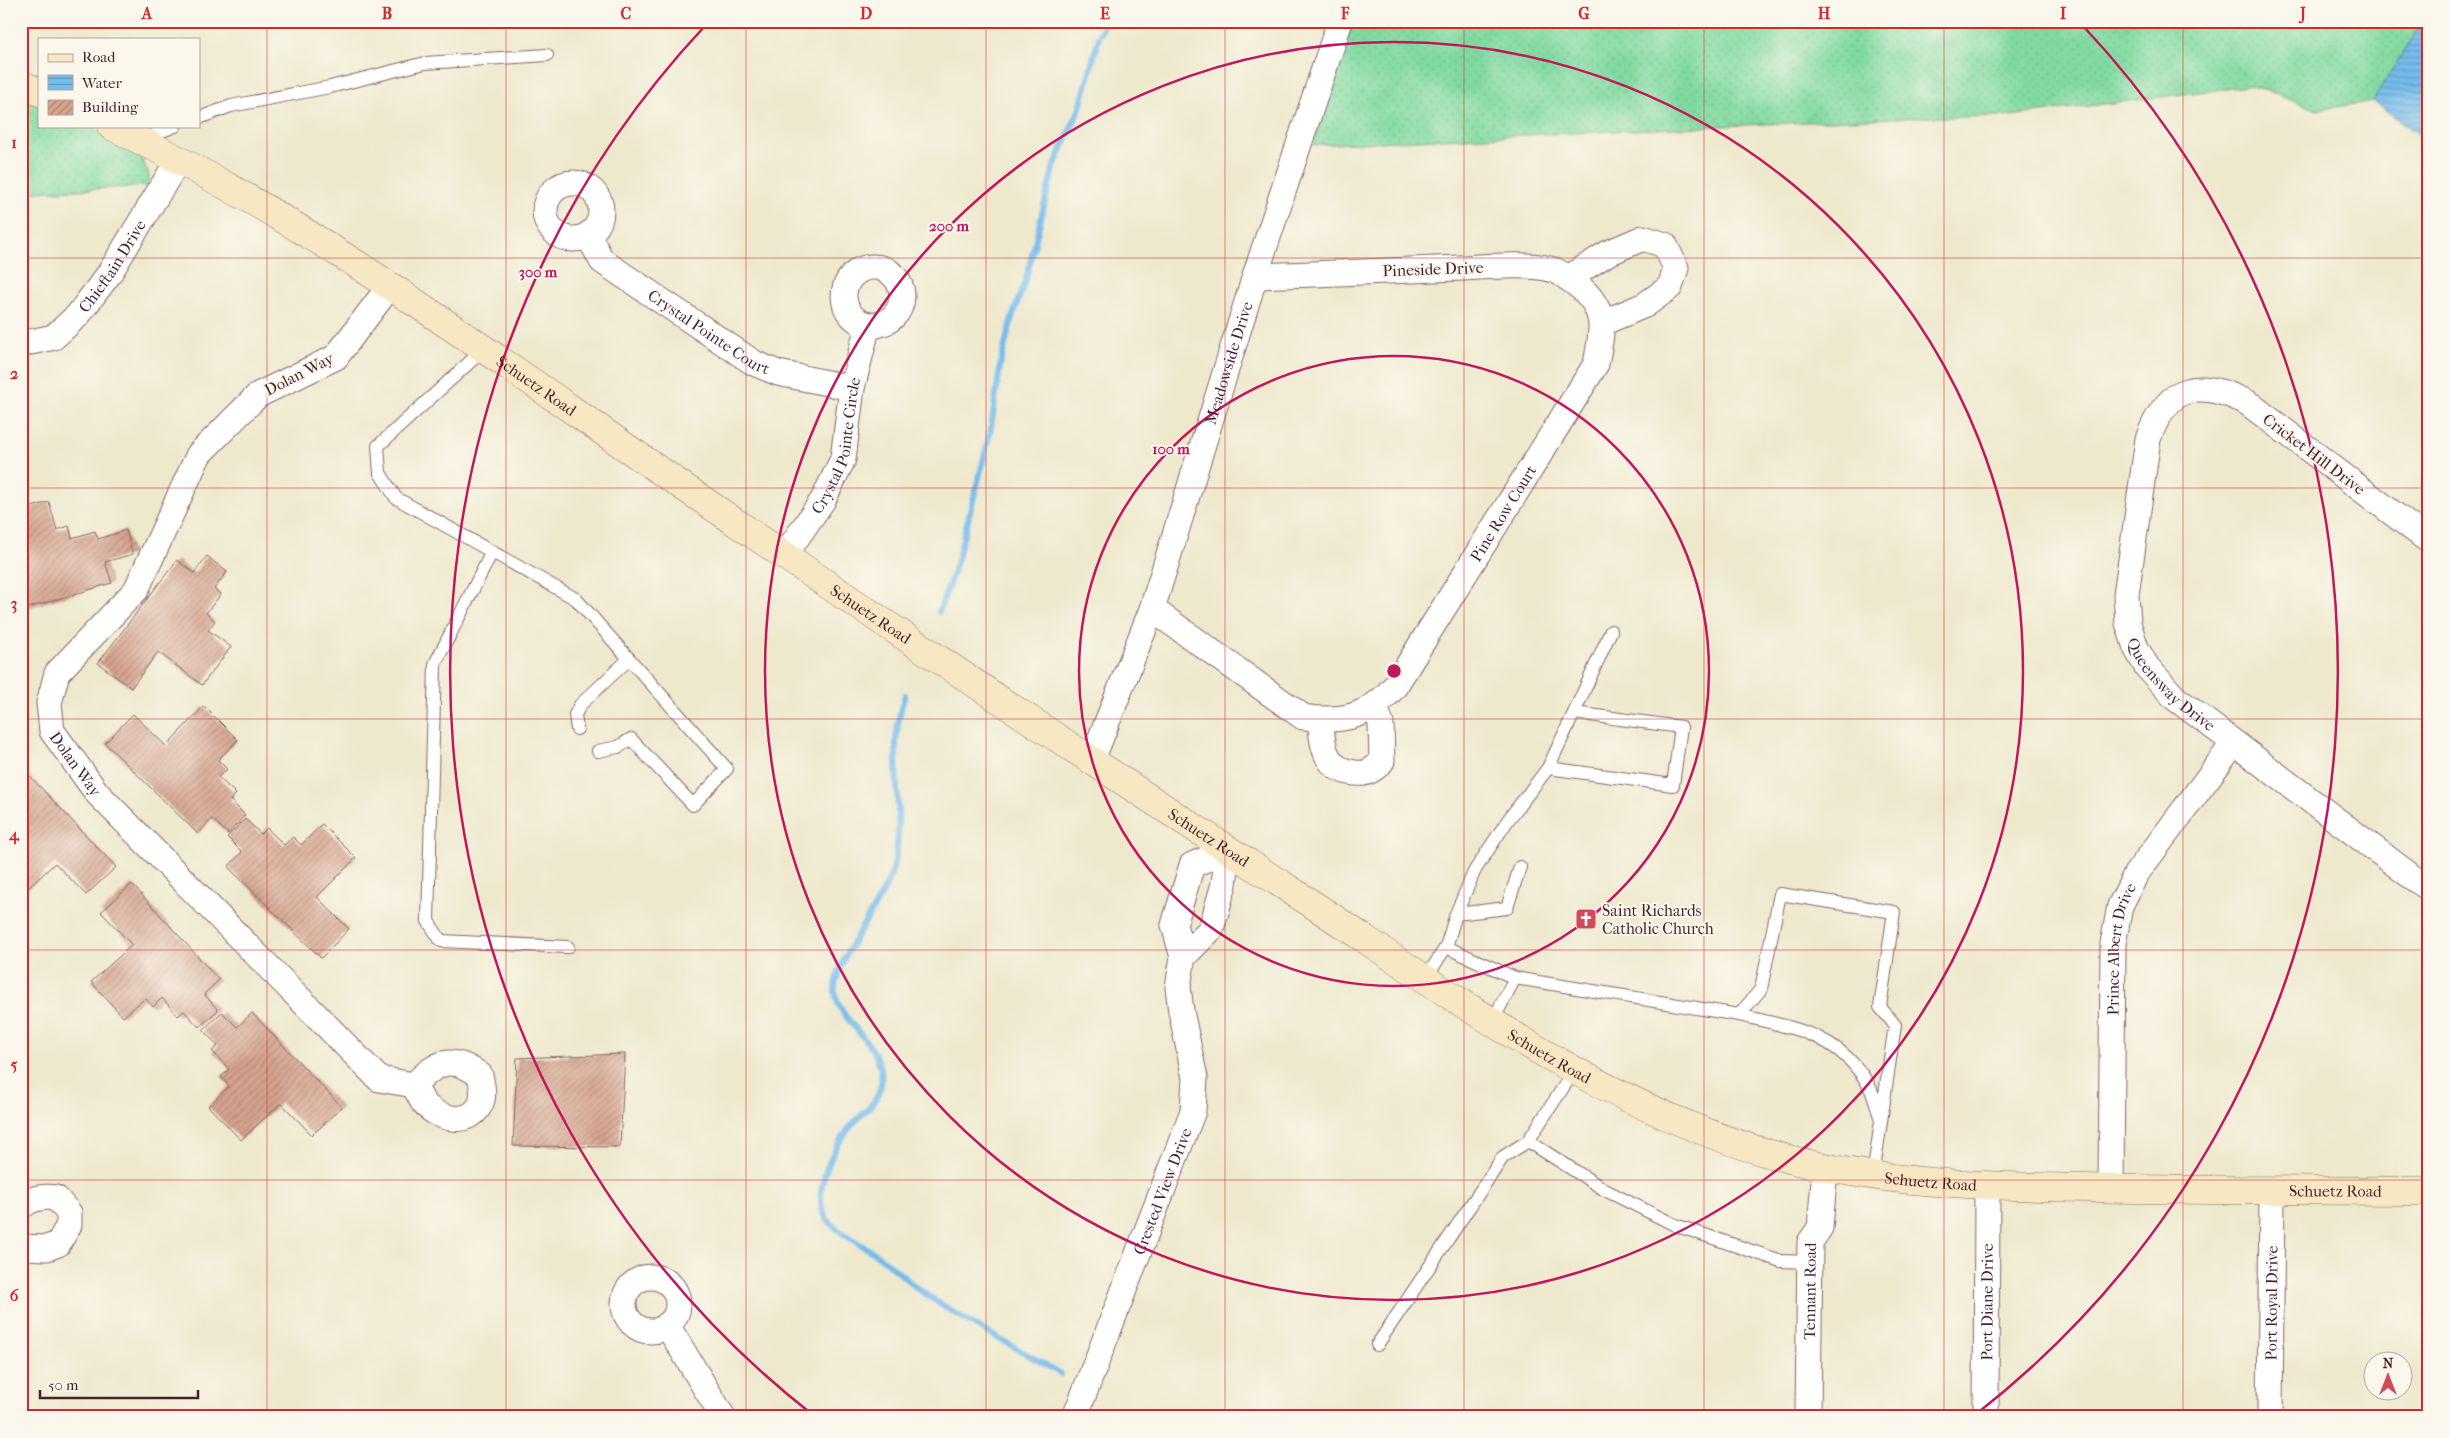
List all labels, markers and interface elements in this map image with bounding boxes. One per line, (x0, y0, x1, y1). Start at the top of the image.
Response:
text: A (141, 4, 153, 23)
text: B (382, 4, 392, 23)
text: C (621, 4, 632, 23)
text: D (860, 4, 872, 23)
text: E (1100, 4, 1110, 23)
text: F (1340, 4, 1350, 23)
text: G (1578, 4, 1590, 23)
text: H (1818, 4, 1831, 23)
text: I (2060, 4, 2067, 23)
text: J (2298, 4, 2306, 24)
legend (38, 38, 200, 128)
text: Road (82, 48, 116, 66)
text: Water (81, 74, 122, 92)
text: Building (82, 98, 139, 116)
text: 1 (11, 133, 17, 152)
street label: Chieftain Drive (74, 216, 149, 316)
text: 200 m (929, 217, 969, 235)
street label: Pineside Drive (1382, 258, 1484, 280)
text: 300 m (519, 263, 558, 281)
street label: Crystal Pointe Court (645, 285, 773, 378)
street label: Meadowside Drive (1200, 299, 1256, 427)
street label: Dolan Way (261, 348, 337, 399)
street label: Schuetz Road (493, 351, 581, 420)
text: 2 (10, 364, 18, 383)
street label: Crystal Pointe Circle (807, 375, 864, 517)
street label: Cricket Hill Drive (2259, 409, 2369, 499)
text: 100 m (1152, 440, 1190, 458)
street label: Pine Row Court (1466, 461, 1540, 565)
street label: Schuetz Road (827, 580, 915, 648)
text: 3 (11, 594, 17, 614)
street label: Queensway Drive (2124, 635, 2219, 735)
centre of rings (1385, 662, 1403, 680)
street label: Dolan Way (46, 728, 106, 800)
street label: Schuetz Road (1165, 804, 1253, 871)
text: 4 (8, 825, 20, 845)
street label: Prince Albert Drive (2103, 879, 2140, 1016)
place label: Saint Richards Catholic Church (1602, 901, 1714, 938)
church icon: Saint Richards Catholic Church (1574, 907, 1598, 931)
street label: Schuetz Road (1505, 1025, 1595, 1087)
text: 5 (11, 1055, 18, 1074)
street label: Crested View Drive (1129, 1125, 1195, 1257)
street label: Schuetz Road (1883, 1168, 1978, 1194)
street label: Schuetz Road (2289, 1181, 2382, 1200)
street label: Tennant Road (1799, 1242, 1819, 1340)
street label: Port Diane Drive (1977, 1243, 1996, 1361)
street label: Port Royal Drive (2261, 1245, 2281, 1361)
text: 6 (10, 1286, 19, 1305)
north arrow (2362, 1350, 2412, 1400)
text: N (2383, 1355, 2394, 1372)
scale bar (40, 1368, 198, 1400)
text: 50 m (48, 1376, 79, 1394)

